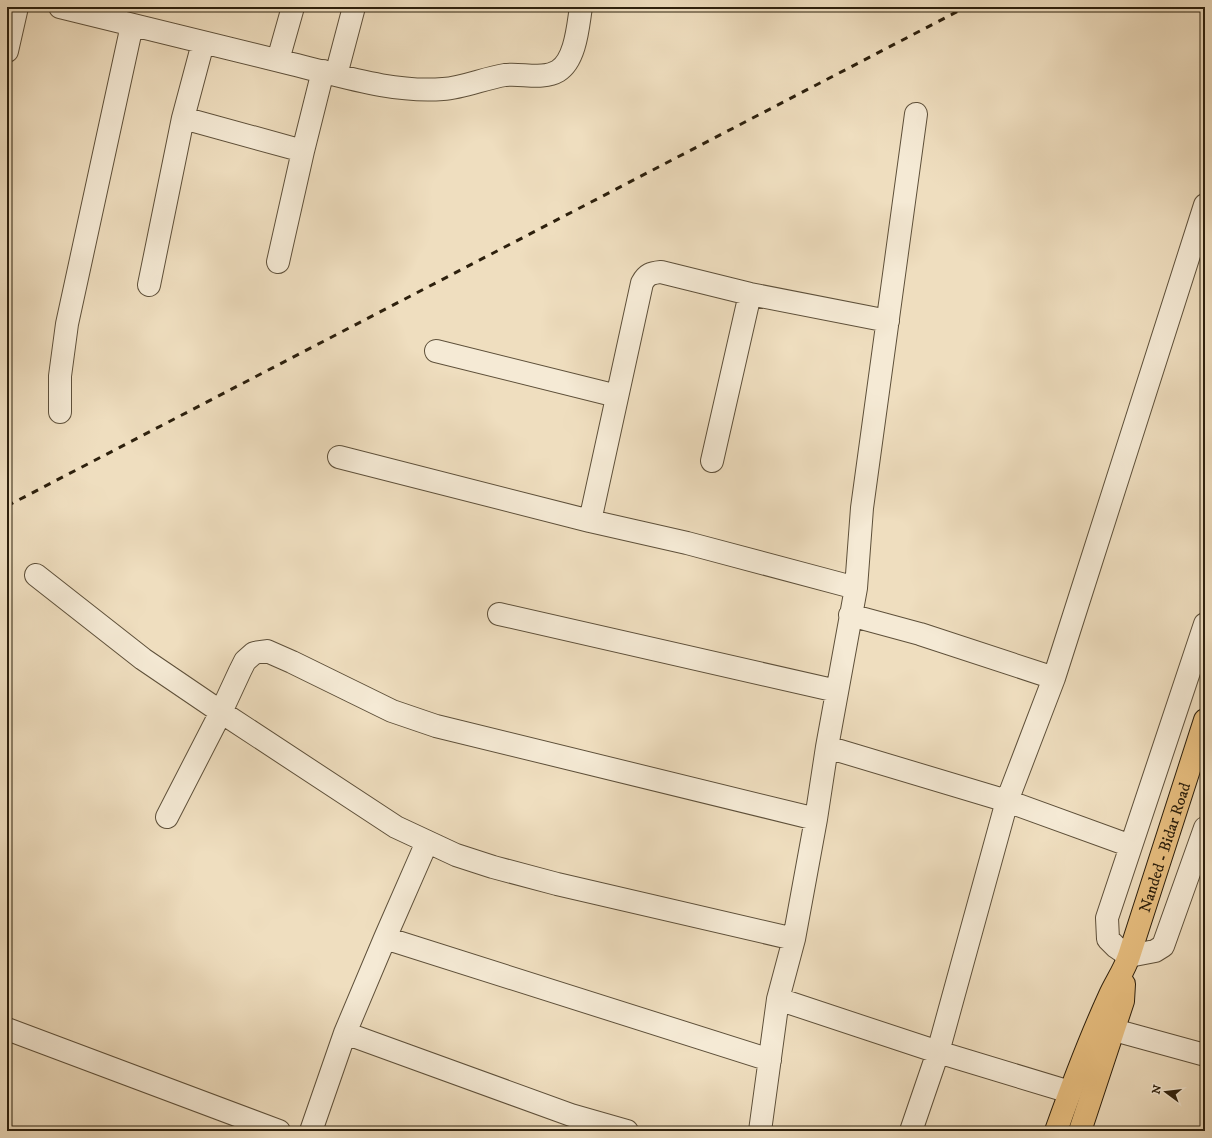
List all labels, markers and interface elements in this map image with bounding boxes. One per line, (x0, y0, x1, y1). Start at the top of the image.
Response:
street label: Nanded - Bidar Road (1135, 780, 1195, 915)
north arrow (1146, 1072, 1186, 1112)
text: N (1149, 1083, 1165, 1096)

